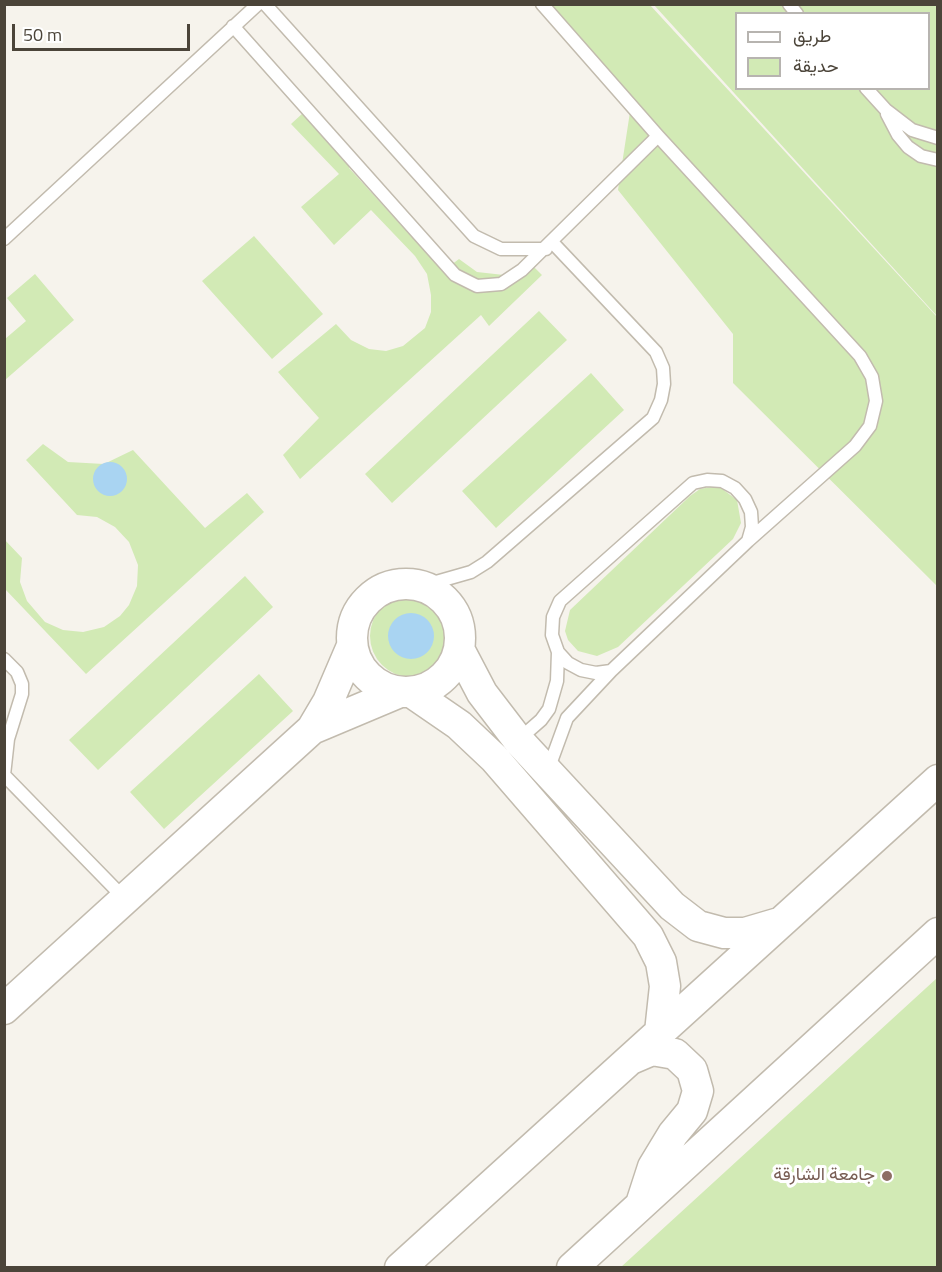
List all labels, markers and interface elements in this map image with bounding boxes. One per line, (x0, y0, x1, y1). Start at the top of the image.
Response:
scale bar (15, 12, 194, 50)
legend (735, 12, 930, 90)
text: 50 m (23, 21, 62, 48)
text: طريق (793, 22, 831, 49)
text: حديقة (793, 52, 839, 79)
place label: جامعة الشارقة (773, 1165, 875, 1187)
marker: جامعة الشارقة (880, 1169, 894, 1183)

